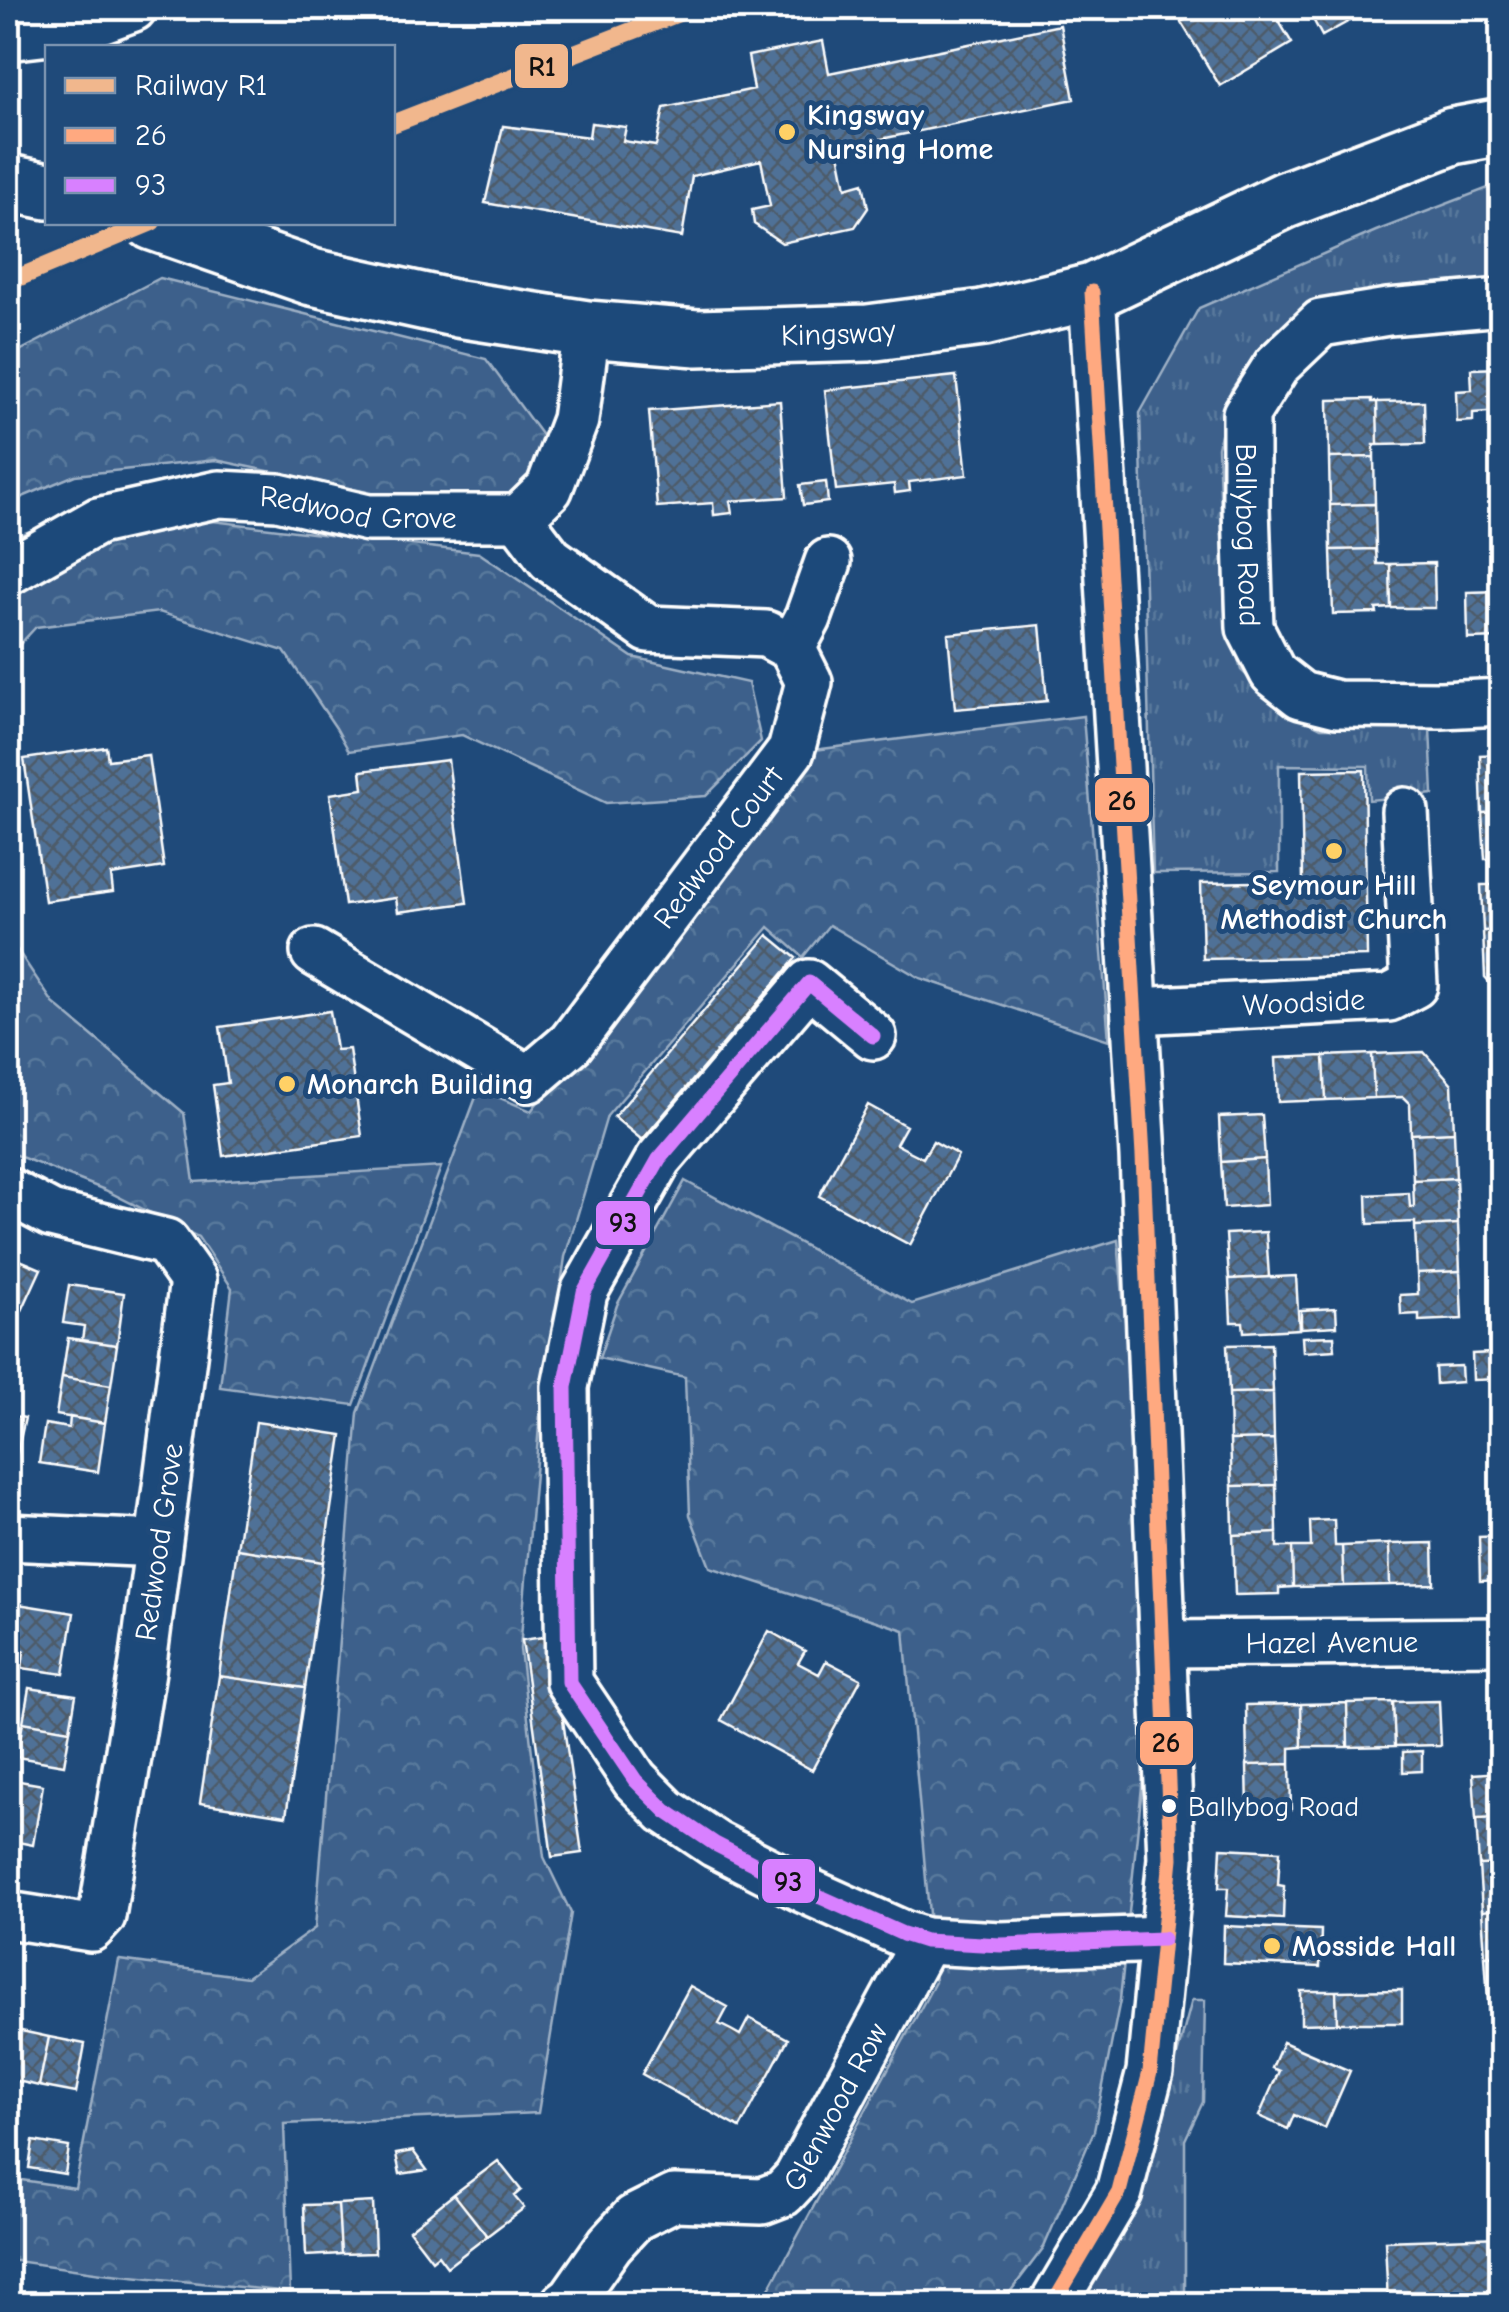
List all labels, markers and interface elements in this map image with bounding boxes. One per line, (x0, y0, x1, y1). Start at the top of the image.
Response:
line badge: R1 (513, 42, 570, 90)
legend (45, 45, 395, 225)
text: R1 (528, 51, 556, 83)
text: Railway R1 (135, 68, 267, 103)
place label: Kingsway Nursing Home (807, 98, 993, 167)
text: 26 (135, 118, 167, 153)
marker: Kingsway Nursing Home (776, 121, 798, 143)
text: 93 (135, 168, 166, 203)
street label: Kingsway (780, 312, 898, 354)
street label: Ballybog Road (1228, 443, 1267, 627)
street label: Redwood Grove (259, 479, 457, 536)
street label: Redwood Court (647, 759, 792, 936)
line badge: 26 (1093, 776, 1151, 824)
text: 26 (1108, 785, 1136, 817)
marker: Seymour Hill Methodist Church (1323, 840, 1345, 862)
place label: Seymour Hill Methodist Church (1221, 868, 1447, 937)
street label: Woodside (1242, 982, 1366, 1024)
place label: Monarch Building (307, 1067, 534, 1102)
marker: Monarch Building (276, 1073, 298, 1095)
line badge: 93 (594, 1199, 652, 1247)
text: 93 (609, 1207, 637, 1239)
street label: Redwood Grove (128, 1441, 191, 1643)
street label: Hazel Avenue (1246, 1625, 1418, 1661)
line badge: 26 (1138, 1719, 1195, 1767)
text: 26 (1152, 1727, 1180, 1759)
place label: Ballybog Road (1188, 1791, 1359, 1823)
marker: Ballybog Road (1159, 1796, 1179, 1816)
line badge: 93 (760, 1857, 817, 1905)
text: 93 (774, 1866, 802, 1898)
place label: Mosside Hall (1292, 1929, 1456, 1964)
marker: Mosside Hall (1261, 1935, 1283, 1957)
street label: Glenwood Row (776, 2017, 895, 2199)

